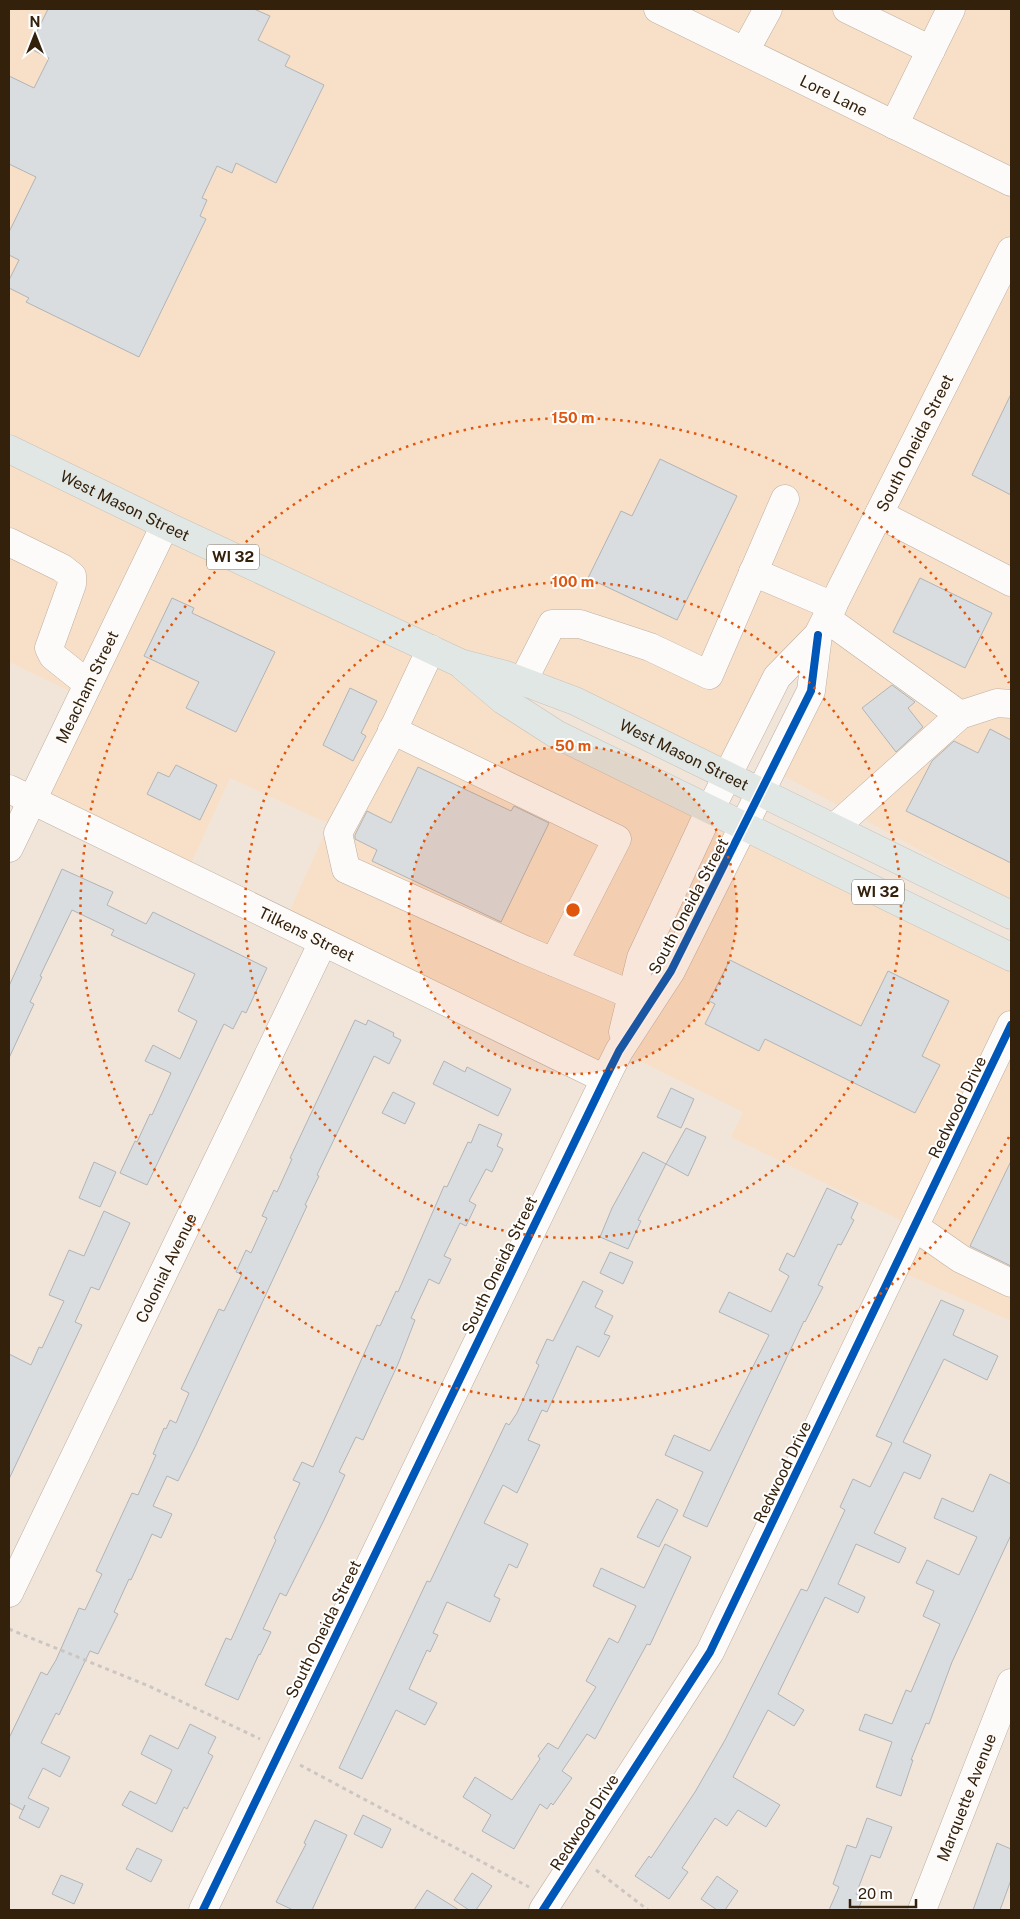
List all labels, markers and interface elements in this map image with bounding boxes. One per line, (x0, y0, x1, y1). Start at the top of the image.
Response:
north arrow (10, 10, 60, 60)
text: N (30, 14, 40, 30)
street label: Lore Lane (797, 71, 871, 120)
street label: South Oneida Street (872, 371, 957, 515)
text: 150 m (551, 409, 595, 426)
street label: West Mason Street (57, 466, 193, 545)
road number: WI 32 (207, 544, 259, 570)
text: 100 m (552, 573, 594, 590)
street label: Meacham Street (52, 627, 123, 747)
street label: West Mason Street (616, 715, 752, 795)
text: 50 m (555, 737, 591, 754)
street label: South Oneida Street (645, 835, 732, 977)
road number: WI 32 (852, 880, 904, 904)
centre of rings (564, 901, 582, 919)
street label: Tilkens Street (256, 903, 357, 966)
street label: Redwood Drive (925, 1053, 990, 1161)
street label: South Oneida Street (458, 1193, 541, 1337)
street label: Colonial Avenue (132, 1210, 201, 1326)
street label: Redwood Drive (750, 1418, 815, 1526)
street label: South Oneida Street (282, 1557, 365, 1701)
street label: Marquette Avenue (933, 1731, 1000, 1864)
street label: Redwood Drive (546, 1770, 623, 1874)
scale bar (850, 1876, 916, 1908)
text: 20 m (858, 1885, 893, 1902)

